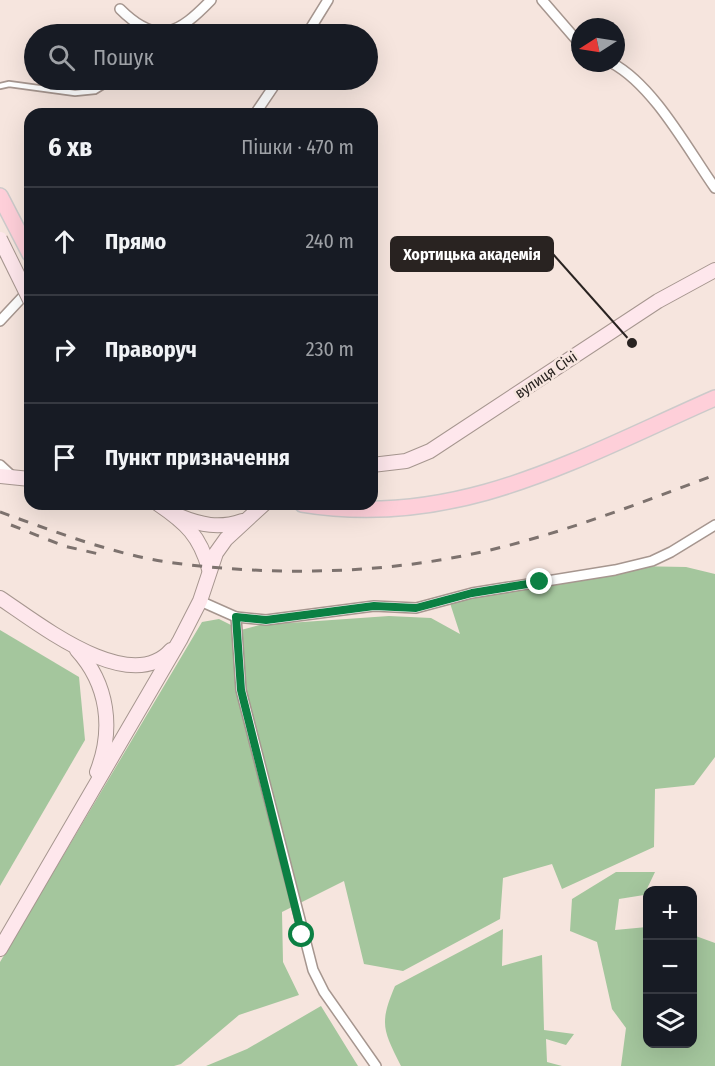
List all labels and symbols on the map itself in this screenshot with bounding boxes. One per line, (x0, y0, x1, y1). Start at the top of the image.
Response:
north arrow (571, 18, 625, 72)
callout: Хортицька академія (391, 237, 553, 271)
text: Хортицька академія (402, 245, 541, 264)
street label: вулиця Січі (511, 348, 581, 402)
route end (526, 568, 552, 594)
route start (288, 921, 314, 947)

